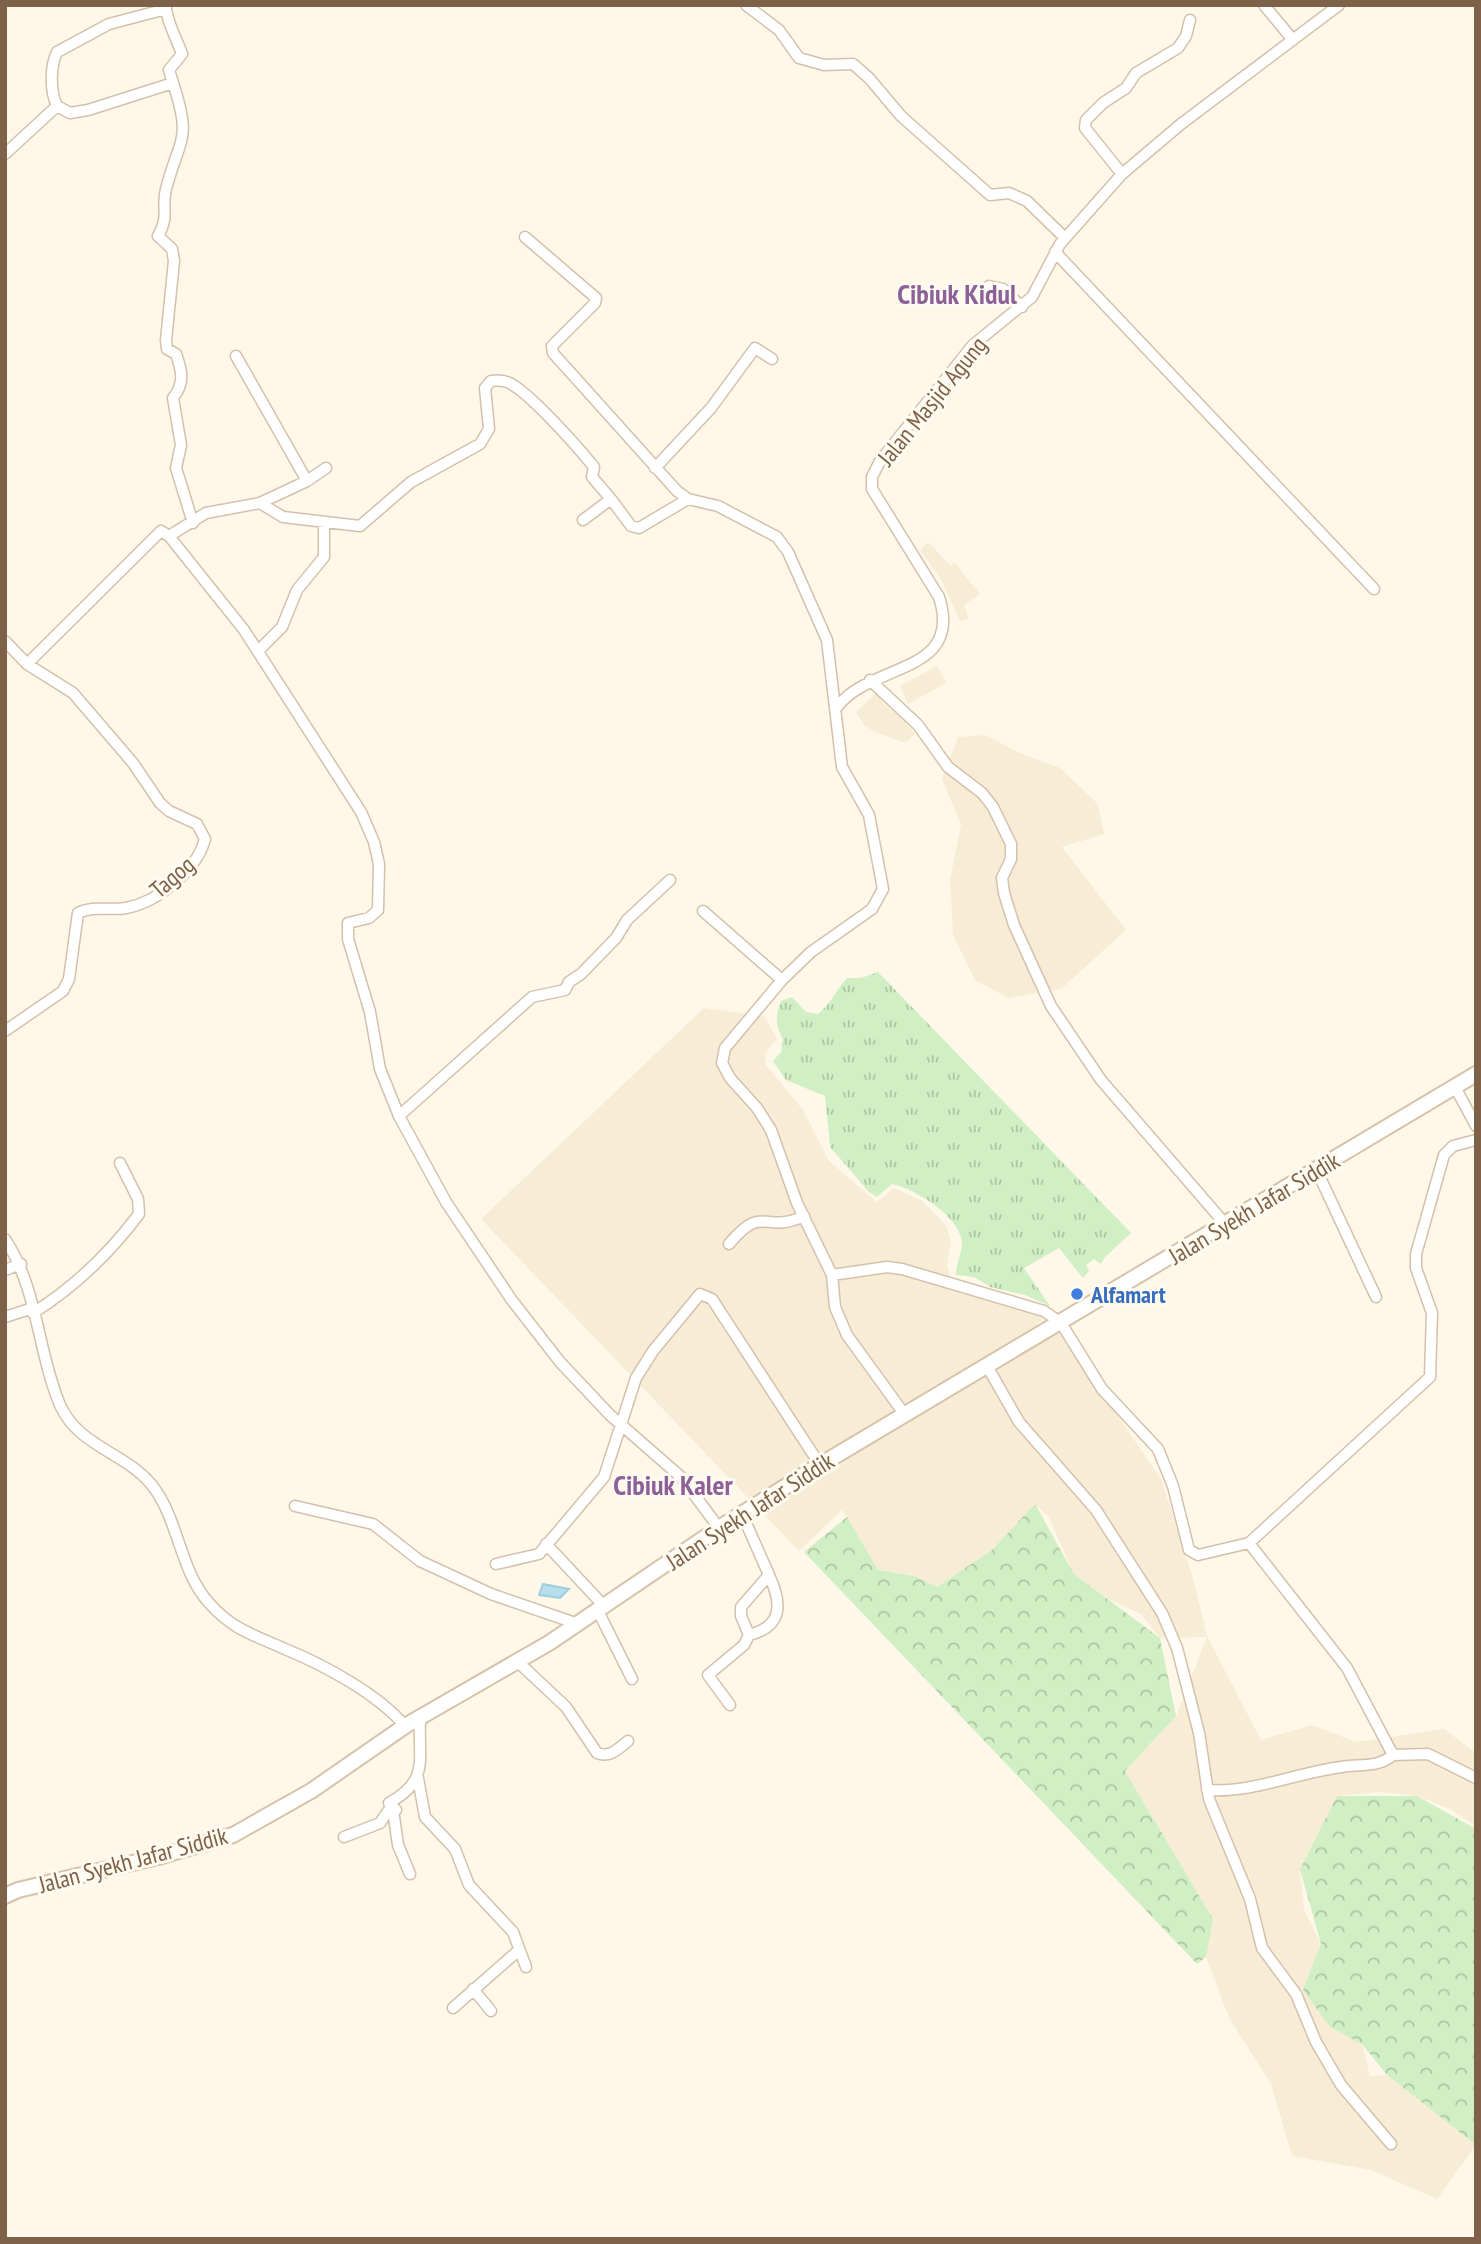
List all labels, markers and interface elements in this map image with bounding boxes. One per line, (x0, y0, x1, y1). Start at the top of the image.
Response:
district label: Cibiuk Kidul (897, 275, 1017, 312)
street label: Jalan Masjid Agung (870, 330, 994, 473)
street label: Tagog (143, 849, 201, 905)
street label: Jalan Syekh Jafar Siddik (1162, 1144, 1346, 1272)
place label: Alfamart (1090, 1279, 1166, 1310)
marker: Alfamart (1069, 1286, 1085, 1302)
street label: Jalan Syekh Jafar Siddik (659, 1445, 840, 1577)
district label: Cibiuk Kaler (613, 1466, 734, 1503)
street label: Jalan Syekh Jafar Siddik (34, 1820, 231, 1900)

